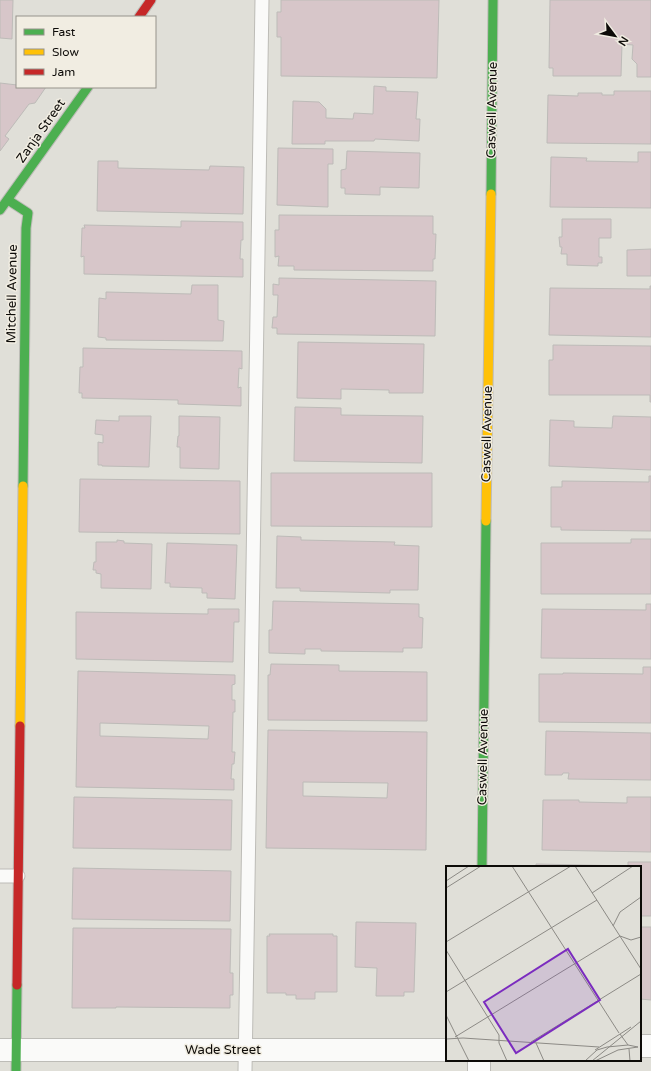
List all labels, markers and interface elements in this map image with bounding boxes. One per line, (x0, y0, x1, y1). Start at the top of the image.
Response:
legend (16, 16, 156, 88)
north arrow (595, 16, 635, 56)
text: Fast (52, 25, 76, 39)
text: N (615, 34, 631, 48)
text: Slow (52, 45, 79, 59)
street label: Caswell Avenue (483, 62, 501, 158)
text: Jam (52, 65, 75, 79)
street label: Zanja Street (13, 96, 69, 166)
street label: Mitchell Avenue (3, 244, 21, 344)
street label: Caswell Avenue (478, 386, 496, 482)
street label: Caswell Avenue (474, 709, 492, 805)
inset map (446, 866, 641, 1061)
street label: Wade Street (185, 1042, 261, 1058)

